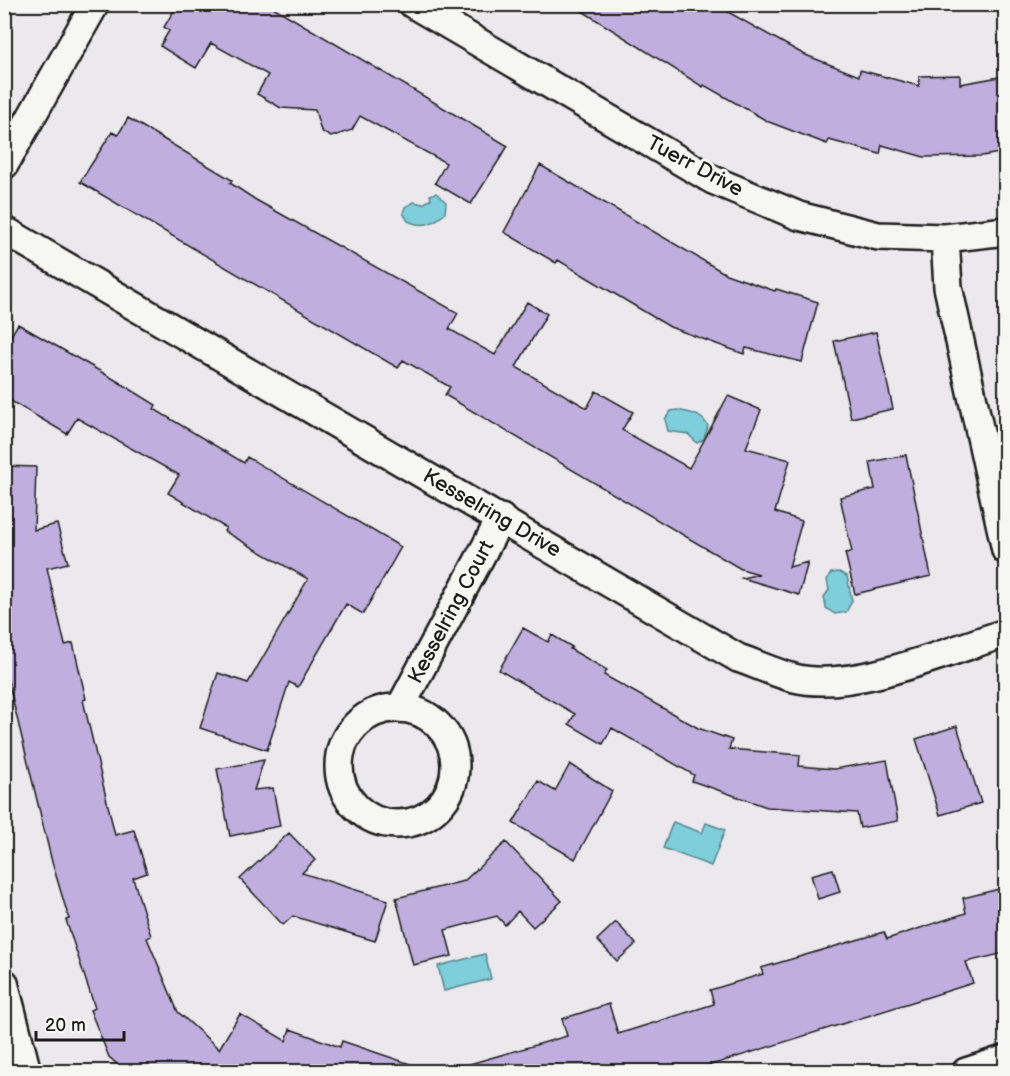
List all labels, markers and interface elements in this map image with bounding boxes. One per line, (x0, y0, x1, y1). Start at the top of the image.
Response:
street label: Tuerr Drive (643, 130, 747, 202)
street label: Kesselring Drive (419, 463, 565, 563)
street label: Kesselring Court (403, 536, 499, 688)
scale bar (36, 1004, 124, 1042)
text: 20 m (45, 1015, 86, 1036)

